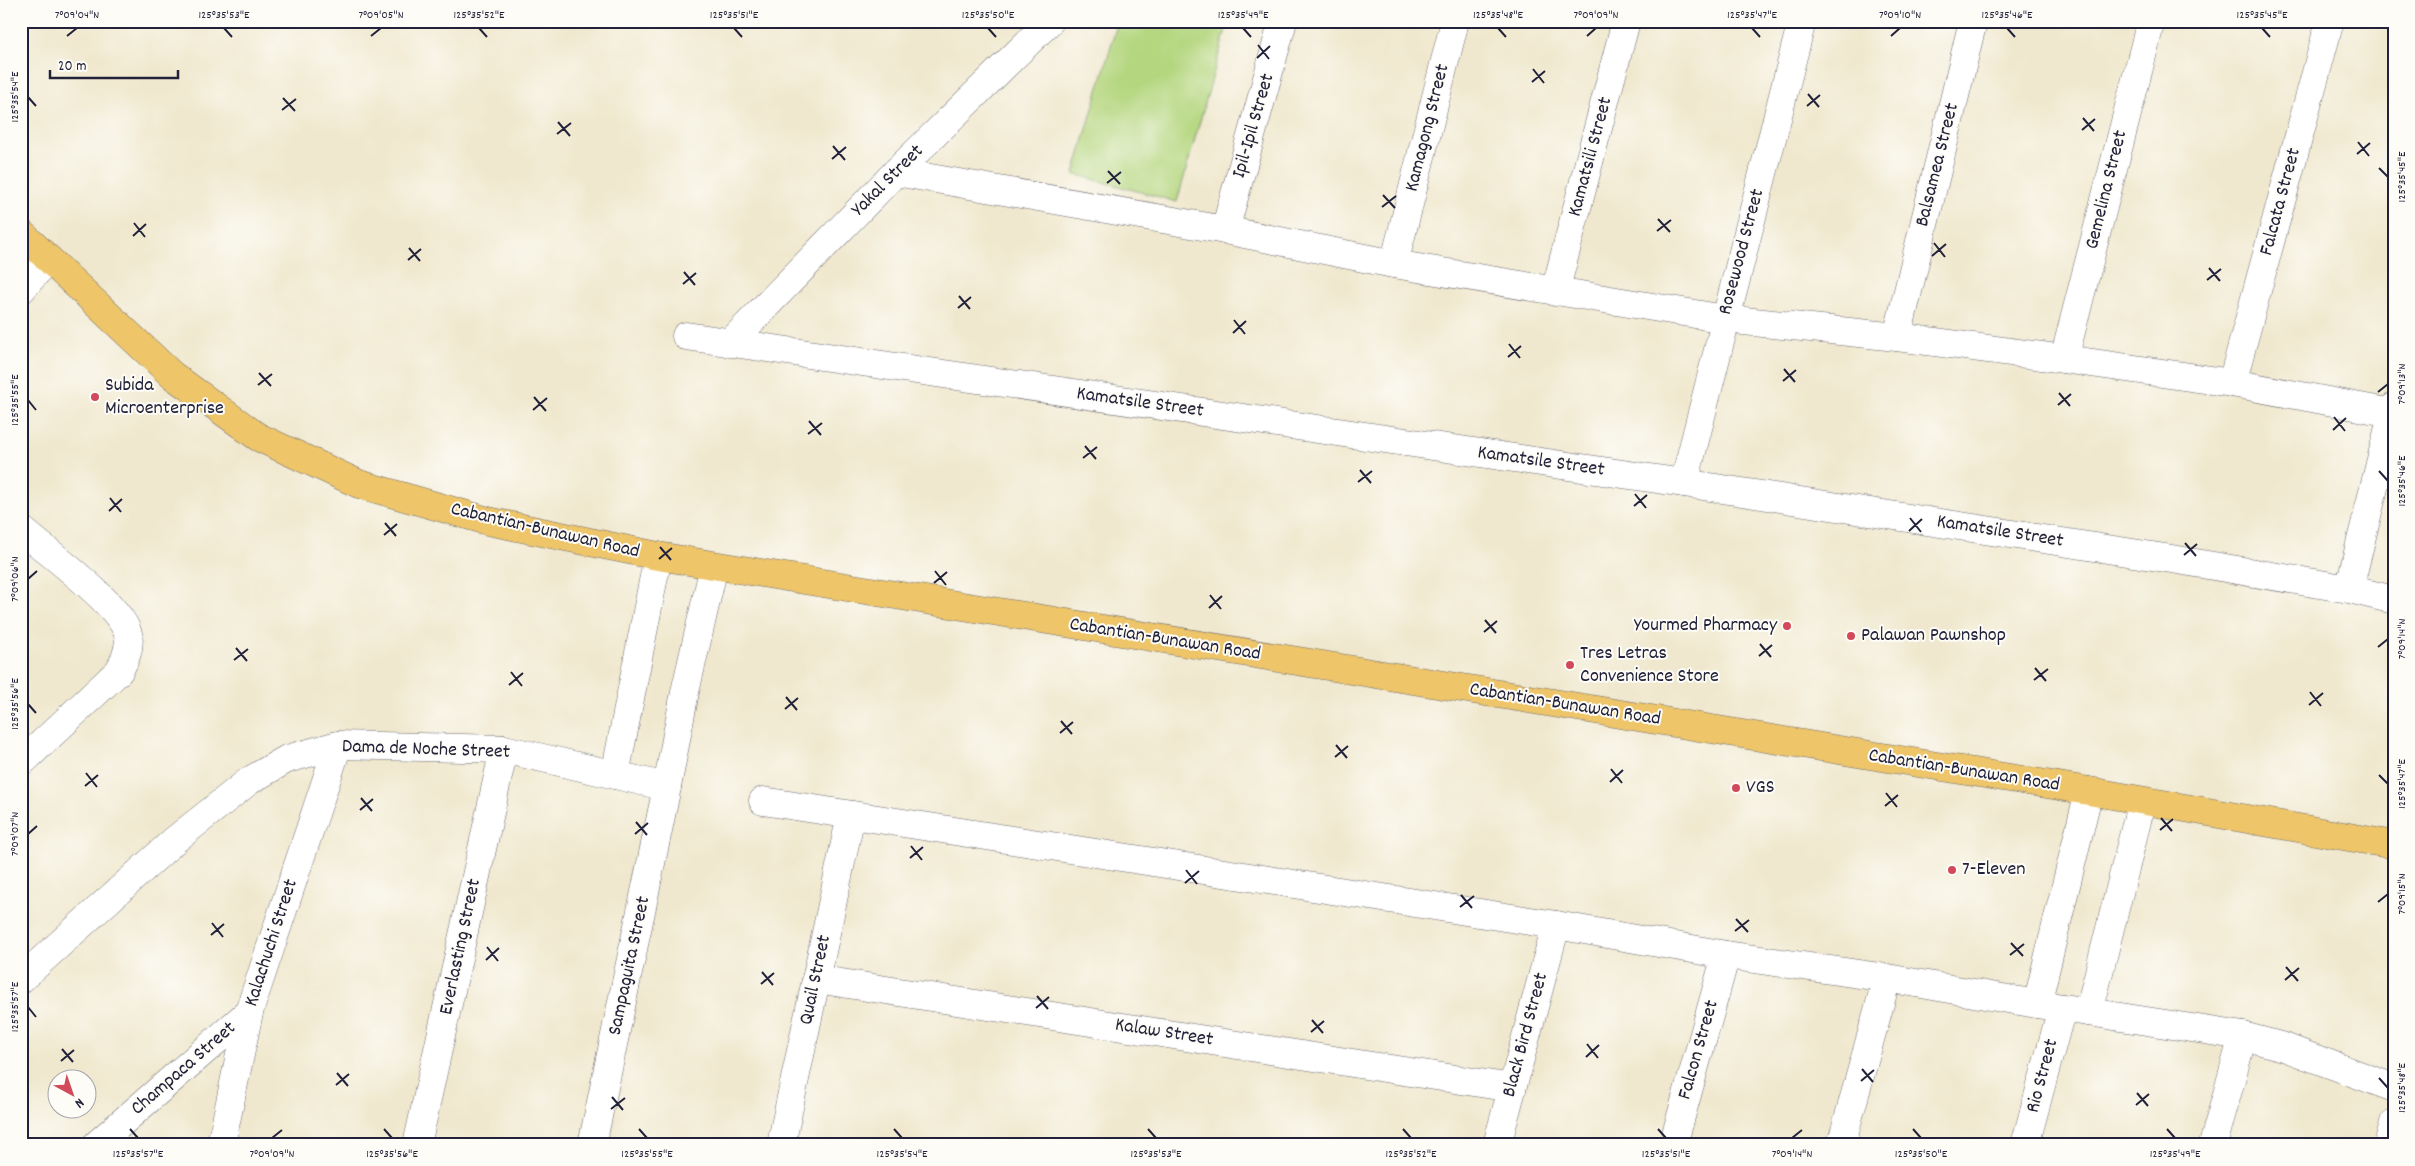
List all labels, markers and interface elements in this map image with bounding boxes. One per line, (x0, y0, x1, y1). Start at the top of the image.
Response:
text: 7°09'04"N (55, 7, 99, 24)
text: 125°35'53"E (198, 7, 250, 24)
text: 7°09'05"N (358, 7, 404, 24)
text: 125°35'52"E (453, 7, 505, 24)
text: 125°35'51"E (710, 7, 759, 24)
text: 125°35'50"E (962, 7, 1015, 24)
text: 125°35'49"E (1218, 7, 1269, 24)
text: 125°35'48"E (1473, 7, 1524, 24)
text: 7°09'09"N (1573, 7, 1619, 24)
text: 125°35'47"E (1727, 7, 1777, 24)
text: 7°09'10"N (1879, 7, 1921, 24)
text: 125°35'46"E (1981, 7, 2033, 24)
text: 125°35'45"E (2237, 7, 2288, 24)
scale bar (50, 48, 178, 80)
text: 20 m (58, 56, 86, 78)
street label: Kamagong Street (1399, 61, 1457, 195)
street label: Ipil-Ipil Street (1226, 70, 1282, 182)
text: 125°35'54"E (7, 71, 24, 122)
street label: Kamatsili Street (1562, 94, 1620, 220)
street label: Balsamea Street (1909, 100, 1967, 230)
street label: Gemelina Street (2079, 128, 2135, 252)
street label: Yakal Street (845, 138, 931, 224)
street label: Falcata Street (2253, 145, 2309, 259)
text: 125°35'45"E (2394, 151, 2411, 202)
street label: Rosewood Street (1712, 186, 1772, 318)
text: 7°09'13"N (2394, 363, 2411, 405)
place label: Subida Microenterprise (105, 372, 224, 423)
text: 125°35'55"E (7, 374, 24, 426)
street label: Kamatsile Street (1075, 380, 1205, 426)
marker: Subida Microenterprise (89, 391, 101, 403)
street label: Kamatsile Street (1476, 439, 1606, 485)
text: 125°35'46"E (2394, 455, 2411, 507)
street label: Cabantian-Bunawan Road (448, 496, 642, 566)
street label: Kamatsile Street (1935, 508, 2065, 556)
text: 7°09'06"N (7, 556, 24, 602)
street label: Cabantian-Bunawan Road (1067, 611, 1263, 669)
place label: Yourmed Pharmacy (1634, 612, 1778, 640)
text: 7°09'14"N (2394, 619, 2411, 659)
marker: Yourmed Pharmacy (1781, 620, 1793, 632)
place label: Palawan Pawnshop (1861, 622, 2006, 650)
marker: Palawan Pawnshop (1845, 630, 1857, 642)
place label: Tres Letras Convenience Store (1580, 640, 1719, 691)
marker: Tres Letras Convenience Store (1564, 659, 1576, 671)
street label: Cabantian-Bunawan Road (1467, 676, 1663, 734)
text: 125°35'56"E (7, 678, 24, 730)
street label: Dama de Noche Street (342, 733, 510, 767)
street label: Cabantian-Bunawan Road (1866, 742, 2062, 800)
text: 125°35'47"E (2394, 759, 2411, 809)
place label: VGS (1746, 774, 1775, 802)
marker: VGS (1730, 782, 1742, 794)
text: 7°09'07"N (7, 812, 24, 856)
place label: 7-Eleven (1962, 856, 2026, 884)
marker: 7-Eleven (1946, 864, 1958, 876)
text: 7°09'15"N (2394, 873, 2411, 915)
street label: Kalachuchi Street (238, 876, 306, 1010)
street label: Everlasting Street (433, 876, 489, 1018)
street label: Sampaguita Street (602, 894, 658, 1038)
street label: Quail Street (793, 932, 839, 1028)
street label: Black Bird Street (1496, 970, 1556, 1100)
text: 125°35'57"E (7, 981, 24, 1032)
street label: Falcon Street (1671, 997, 1727, 1103)
street label: Kalaw Street (1113, 1011, 1215, 1055)
street label: Champaca Street (125, 1015, 243, 1123)
street label: Rio Street (2020, 1036, 2066, 1116)
text: 125°35'48"E (2394, 1062, 2411, 1113)
north arrow (48, 1068, 98, 1118)
text: N (70, 1093, 88, 1112)
text: 125°35'57"E (113, 1146, 164, 1163)
text: 7°09'09"N (249, 1146, 295, 1163)
text: 125°35'56"E (366, 1146, 418, 1163)
text: 125°35'55"E (621, 1146, 673, 1163)
text: 125°35'54"E (877, 1146, 928, 1163)
text: 125°35'53"E (1130, 1146, 1182, 1163)
text: 125°35'52"E (1385, 1146, 1437, 1163)
text: 125°35'51"E (1642, 1146, 1691, 1163)
text: 7°09'14"N (1772, 1146, 1812, 1163)
text: 125°35'50"E (1895, 1146, 1948, 1163)
text: 125°35'49"E (2150, 1146, 2201, 1163)

